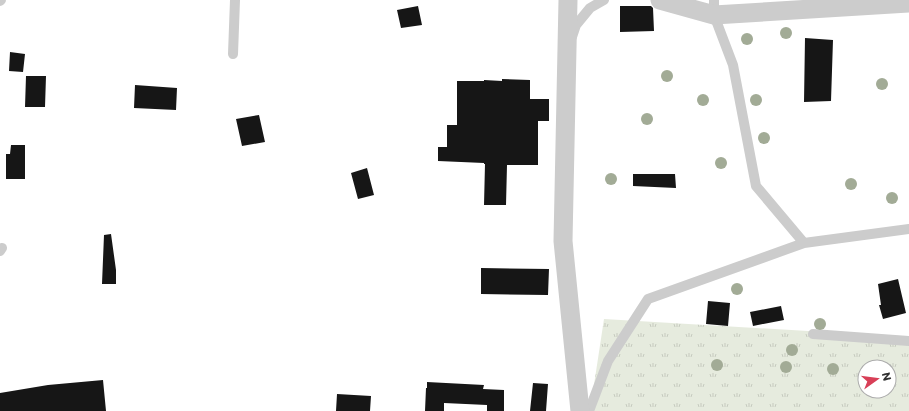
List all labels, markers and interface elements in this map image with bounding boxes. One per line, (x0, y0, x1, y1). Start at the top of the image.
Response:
north arrow (857, 359, 897, 399)
text: N (880, 371, 894, 382)

